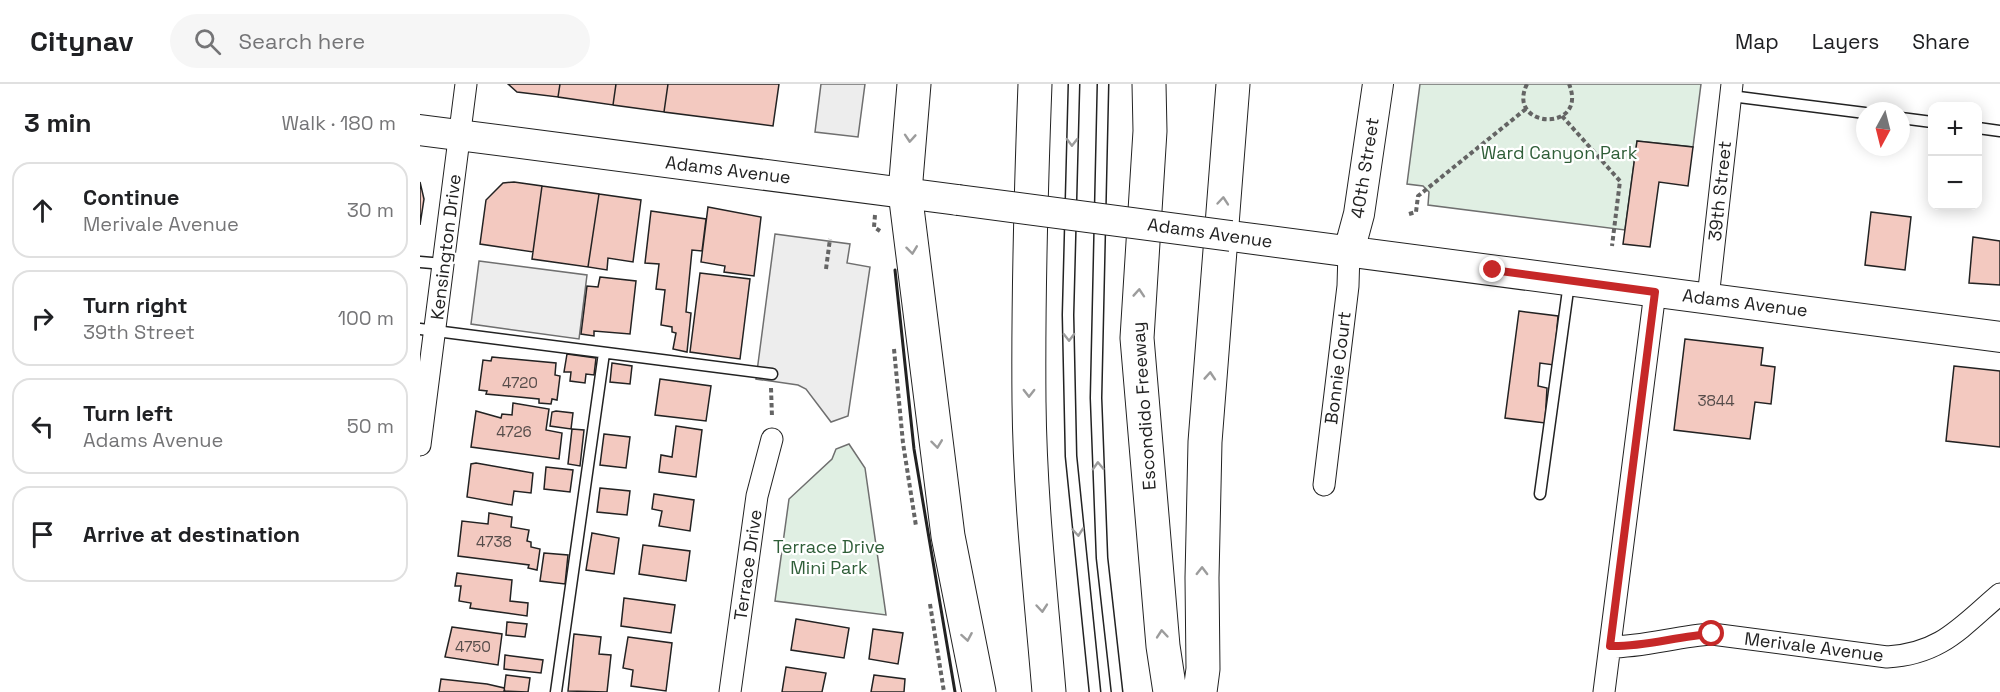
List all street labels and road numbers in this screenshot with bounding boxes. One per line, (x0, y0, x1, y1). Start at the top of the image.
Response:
street label: 40th Street (1345, 116, 1384, 220)
street label: 39th Street (1703, 140, 1736, 242)
street label: Adams Avenue (664, 150, 792, 189)
street label: Kensington Drive (425, 173, 466, 321)
street label: Adams Avenue (1146, 212, 1274, 253)
street label: Adams Avenue (1681, 283, 1809, 322)
street label: Bonnie Court (1319, 310, 1356, 426)
street label: Escondido Freeway (1126, 321, 1161, 491)
street label: Terrace Drive (728, 508, 767, 622)
street label: Merivale Avenue (1743, 627, 1885, 666)

